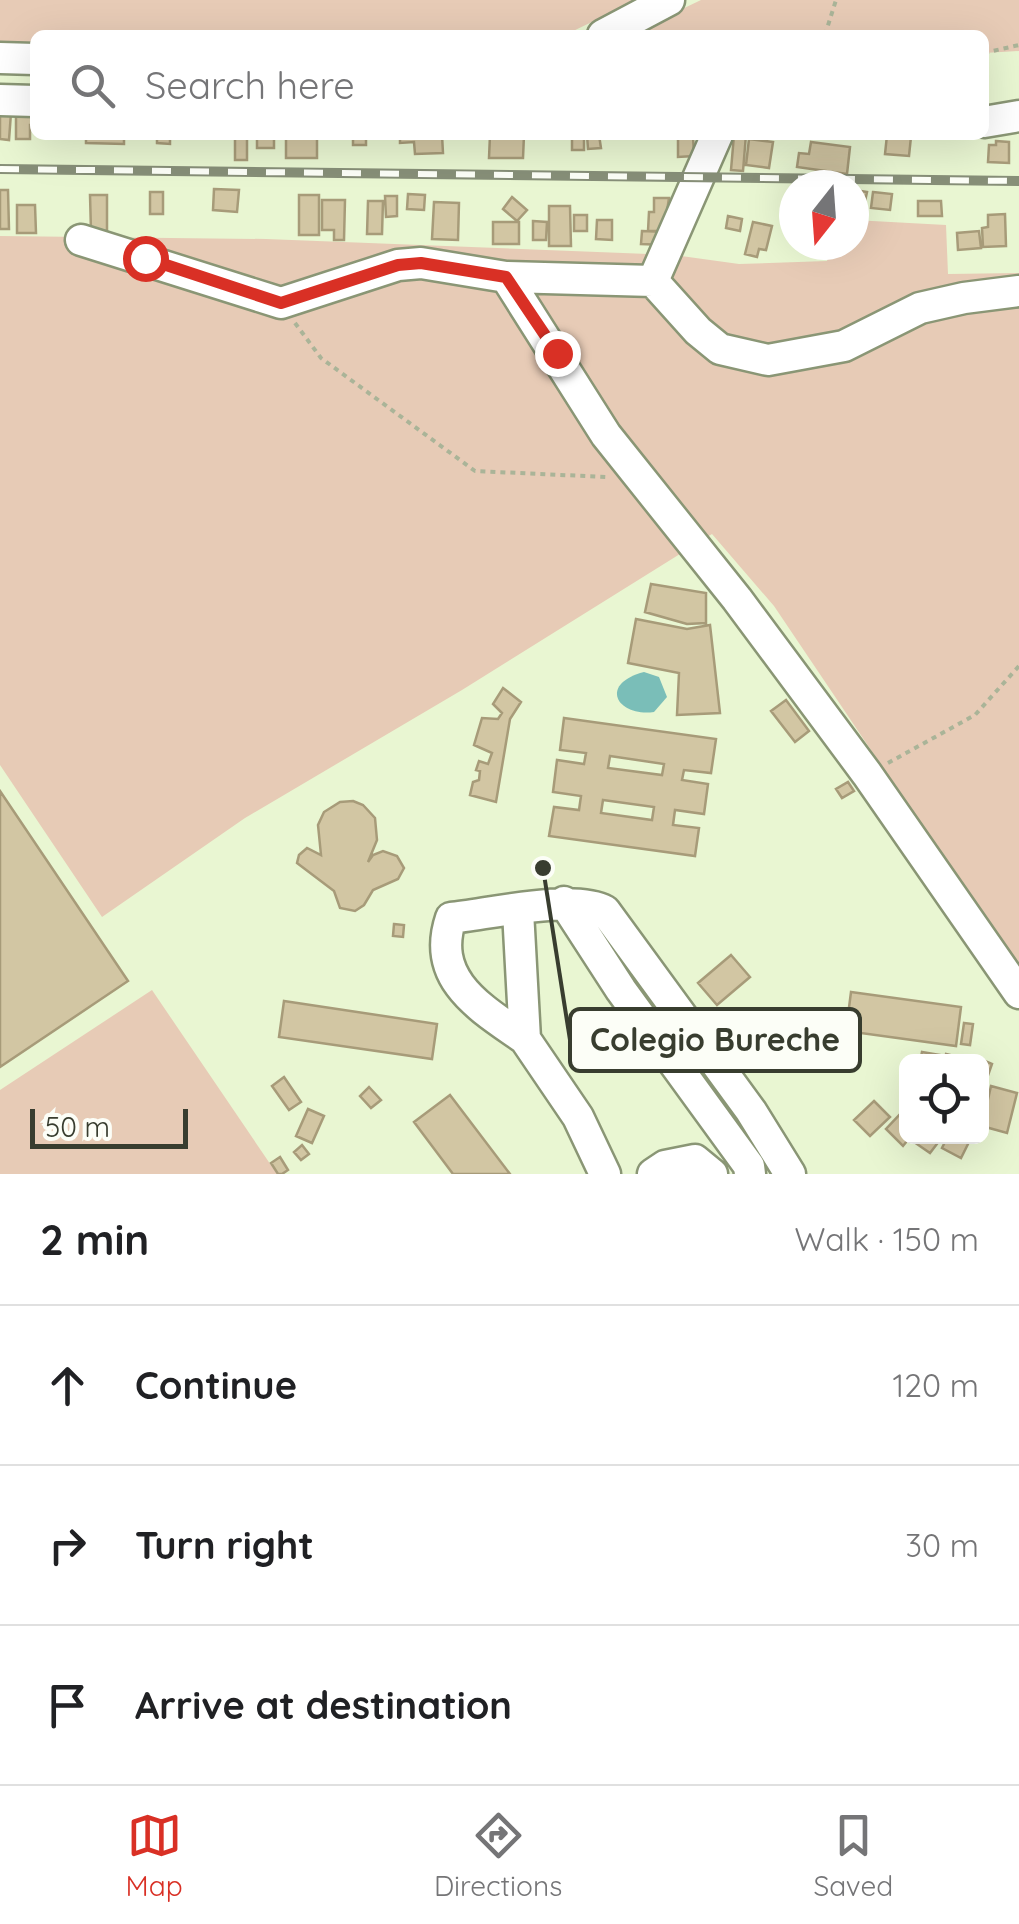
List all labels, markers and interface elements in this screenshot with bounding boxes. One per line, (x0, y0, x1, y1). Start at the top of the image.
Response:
search box (30, 30, 989, 140)
icon: search (65, 58, 120, 113)
text: Search here (145, 61, 355, 109)
north arrow (779, 170, 869, 260)
route start (123, 236, 169, 282)
route end (535, 331, 581, 377)
callout: Colegio Bureche (570, 1009, 860, 1071)
text: Colegio Bureche (590, 1019, 840, 1059)
map controls (899, 1054, 989, 1144)
button: locate (899, 1054, 989, 1144)
scale bar (30, 1104, 188, 1148)
text: 50 m (45, 1109, 110, 1144)
text: 2 min (40, 1213, 149, 1266)
text: Walk · 150 m (795, 1219, 979, 1259)
icon: ahead (40, 1358, 95, 1413)
text: Continue (135, 1361, 297, 1409)
text: 120 m (892, 1365, 979, 1405)
icon: right (40, 1518, 95, 1573)
text: Turn right (135, 1521, 314, 1569)
text: 30 m (905, 1525, 979, 1565)
icon: arrive (40, 1678, 95, 1733)
text: Arrive at destination (135, 1681, 512, 1729)
tab: Map (126, 1808, 183, 1903)
tab: Directions (434, 1808, 562, 1903)
tab: Saved (814, 1808, 893, 1903)

